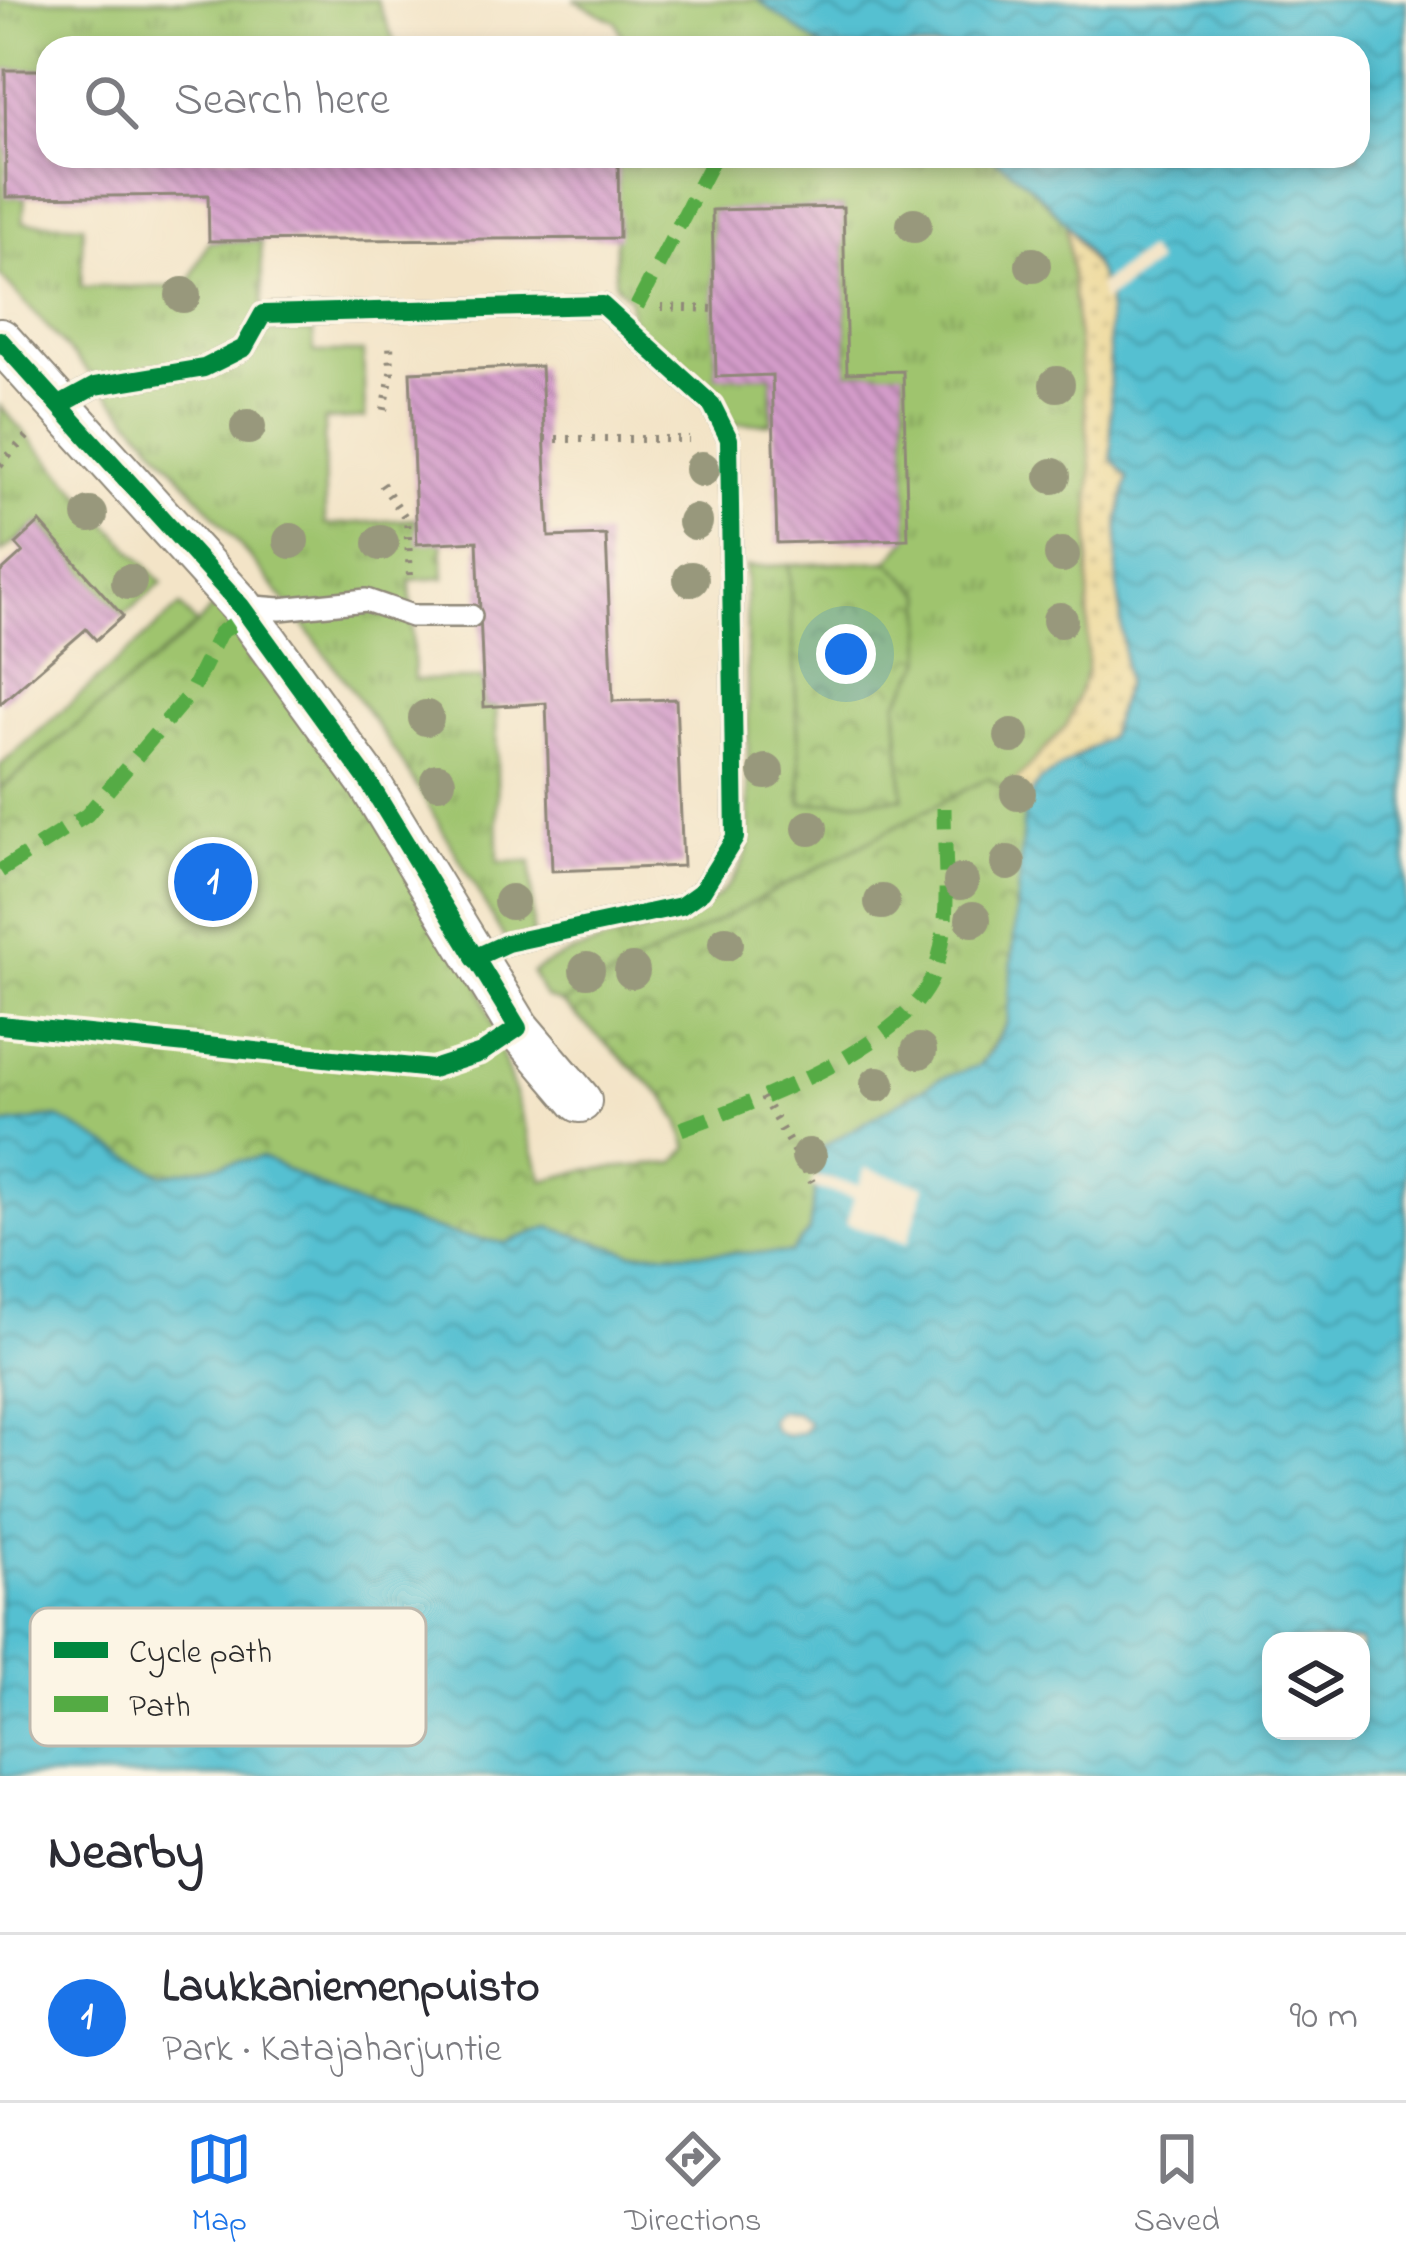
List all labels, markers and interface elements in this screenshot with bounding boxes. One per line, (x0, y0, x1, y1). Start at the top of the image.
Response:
search box (36, 36, 1370, 168)
icon: search (78, 69, 144, 135)
text: Search here (174, 69, 390, 135)
your location (816, 624, 876, 684)
pin: 1 (174, 837, 252, 927)
legend (30, 1608, 426, 1746)
text: Cycle path (129, 1630, 272, 1678)
map controls (1262, 1632, 1370, 1740)
button: layers (1262, 1632, 1370, 1740)
text: Path (129, 1684, 191, 1732)
text: Nearby (48, 1817, 204, 1892)
text: Laukkaniemenpuisto (162, 1956, 540, 2022)
text: 1 (81, 1989, 93, 2046)
text: 90 m (1289, 1989, 1358, 2046)
text: Park · Katajaharjuntie (162, 2022, 502, 2079)
tab: Map (186, 2126, 252, 2246)
tab: Directions (624, 2126, 761, 2246)
tab: Saved (1134, 2126, 1220, 2246)

